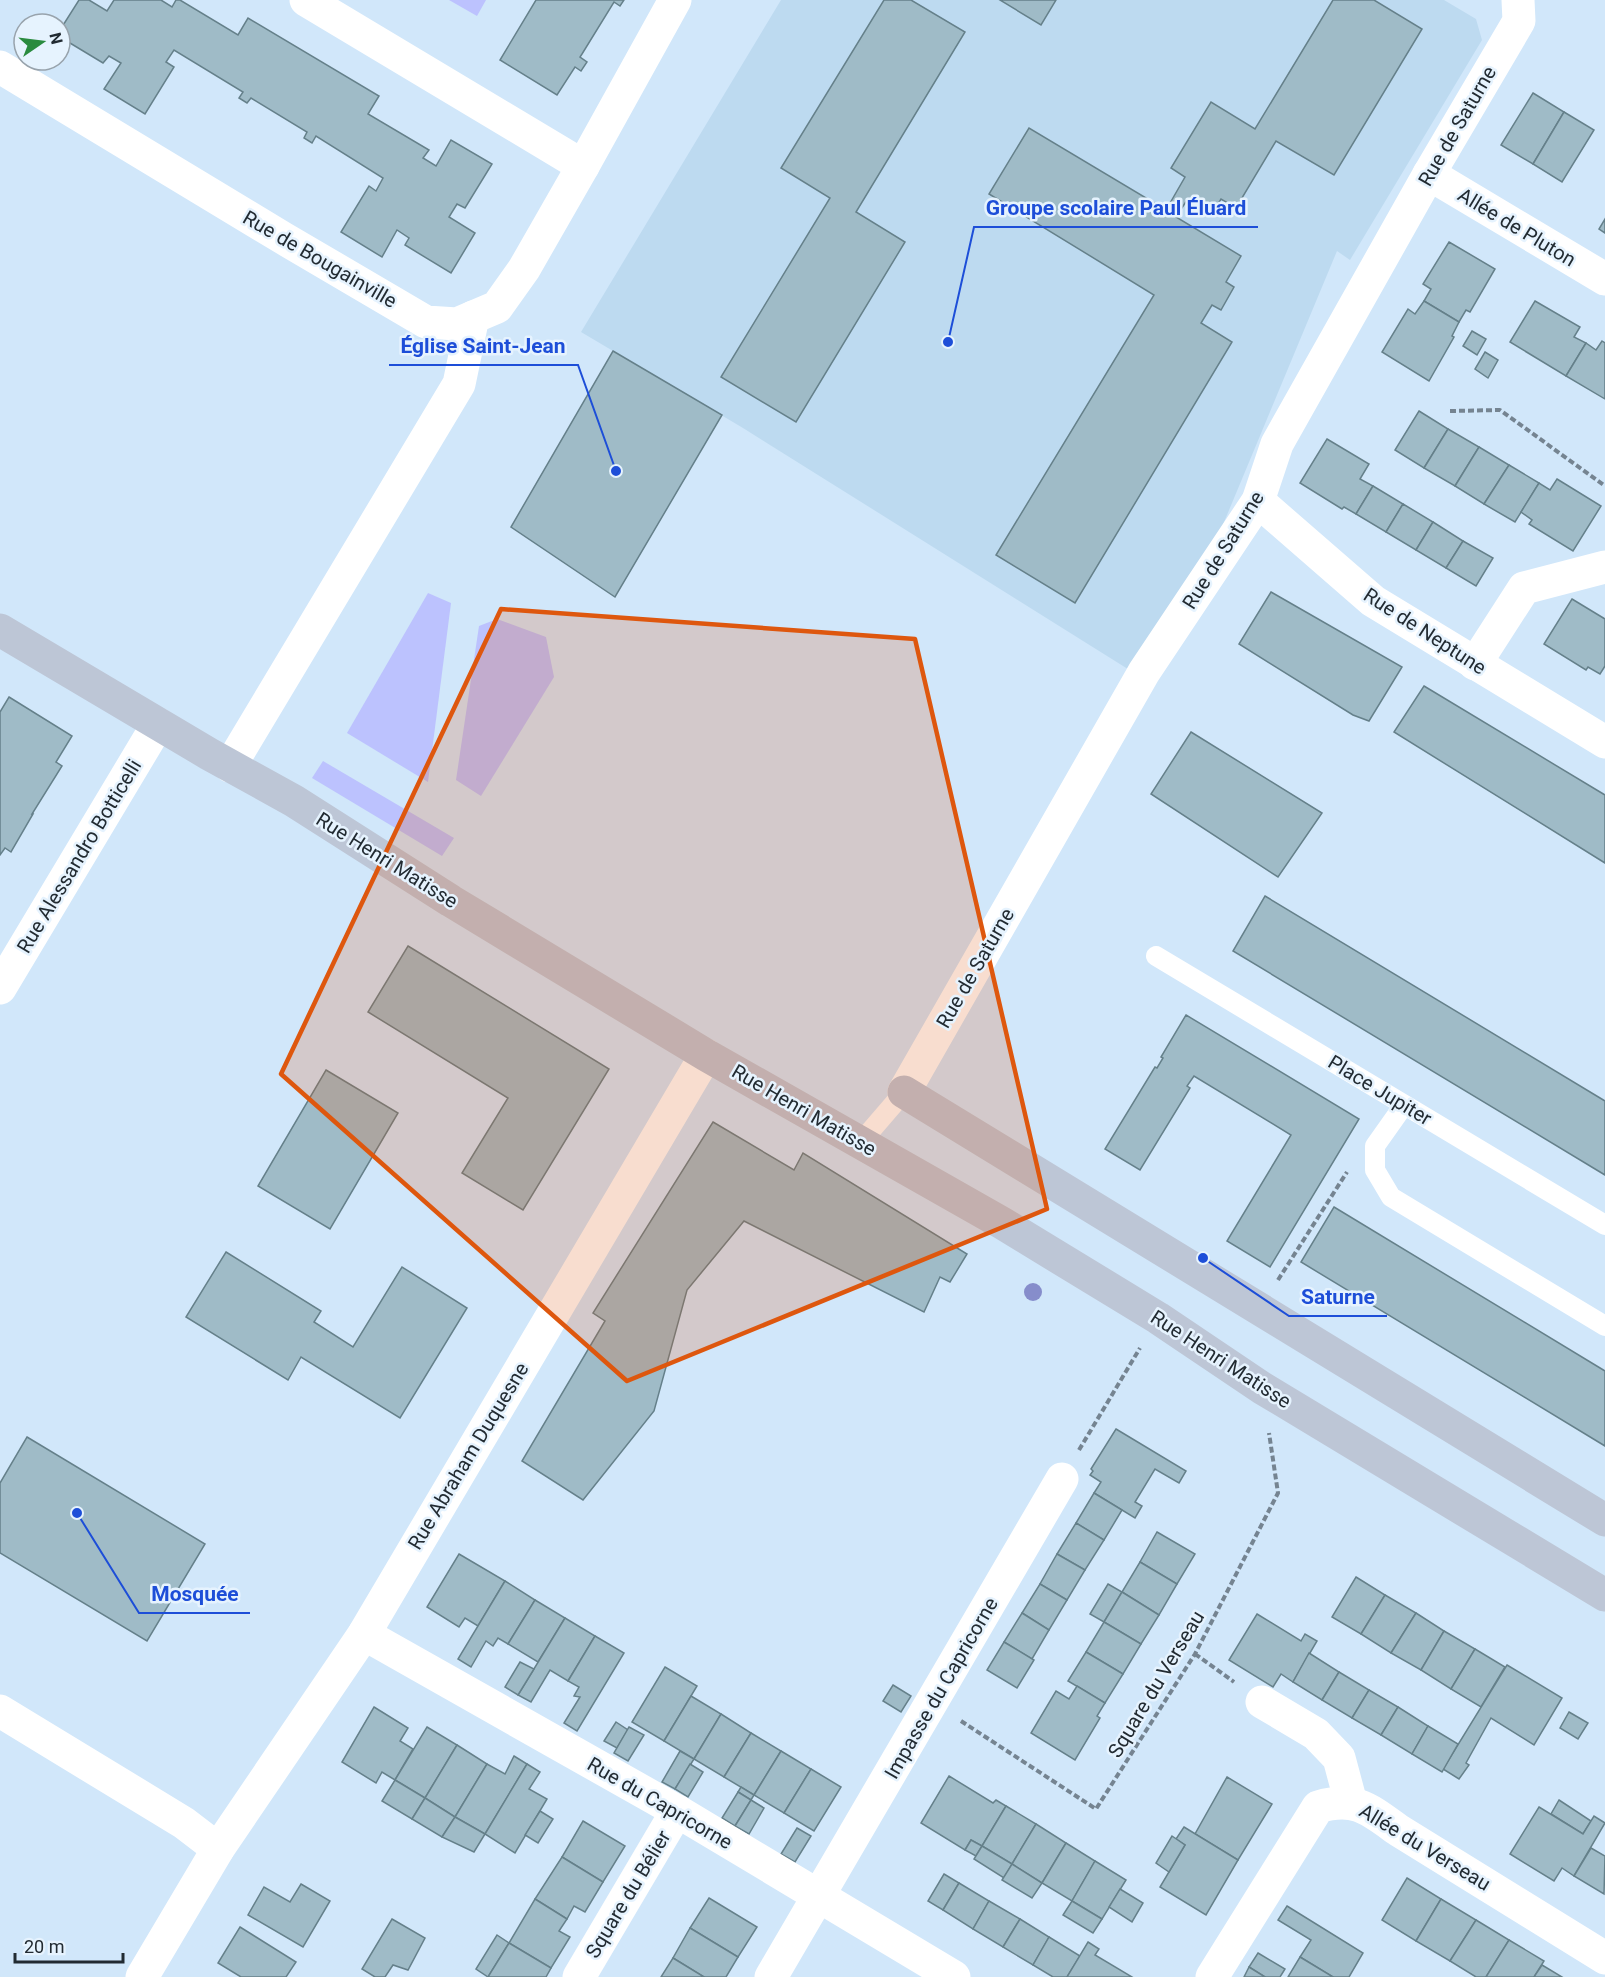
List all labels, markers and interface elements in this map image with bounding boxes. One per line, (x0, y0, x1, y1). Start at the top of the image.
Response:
north arrow (12, 12, 72, 72)
text: N (45, 31, 67, 46)
street label: Rue de Saturne (1413, 62, 1501, 190)
street label: Allée de Pluton (1454, 182, 1580, 272)
callout: Groupe scolaire Paul Éluard (974, 188, 1258, 227)
text: Groupe scolaire Paul Éluard (986, 196, 1246, 220)
street label: Rue de Bougainville (239, 205, 401, 313)
callout: Église Saint-Jean (389, 326, 578, 365)
text: Église Saint-Jean (400, 334, 566, 358)
street label: Rue de Saturne (1177, 487, 1269, 613)
street label: Rue de Neptune (1359, 583, 1491, 679)
street label: Rue Alessandro Botticelli (12, 755, 146, 957)
street label: Rue Henri Matisse (312, 807, 462, 913)
street label: Rue de Saturne (931, 904, 1019, 1032)
street label: Place Jupiter (1324, 1050, 1436, 1130)
street label: Rue Henri Matisse (728, 1059, 880, 1161)
callout: Saturne (1289, 1277, 1387, 1316)
text: Saturne (1301, 1285, 1375, 1309)
street label: Rue Henri Matisse (1146, 1305, 1296, 1413)
street label: Rue Abraham Duquesne (403, 1358, 533, 1554)
callout: Mosquée (139, 1574, 250, 1613)
text: Mosquée (151, 1582, 239, 1606)
street label: Impasse du Capricorne (879, 1593, 1003, 1783)
street label: Square du Verseau (1103, 1606, 1209, 1762)
street label: Rue du Capricorne (583, 1752, 737, 1854)
street label: Allée du Verseau (1355, 1798, 1495, 1896)
street label: Square du Bélier (580, 1826, 676, 1962)
scale bar (15, 1926, 123, 1964)
text: 20 m (24, 1936, 64, 1957)

